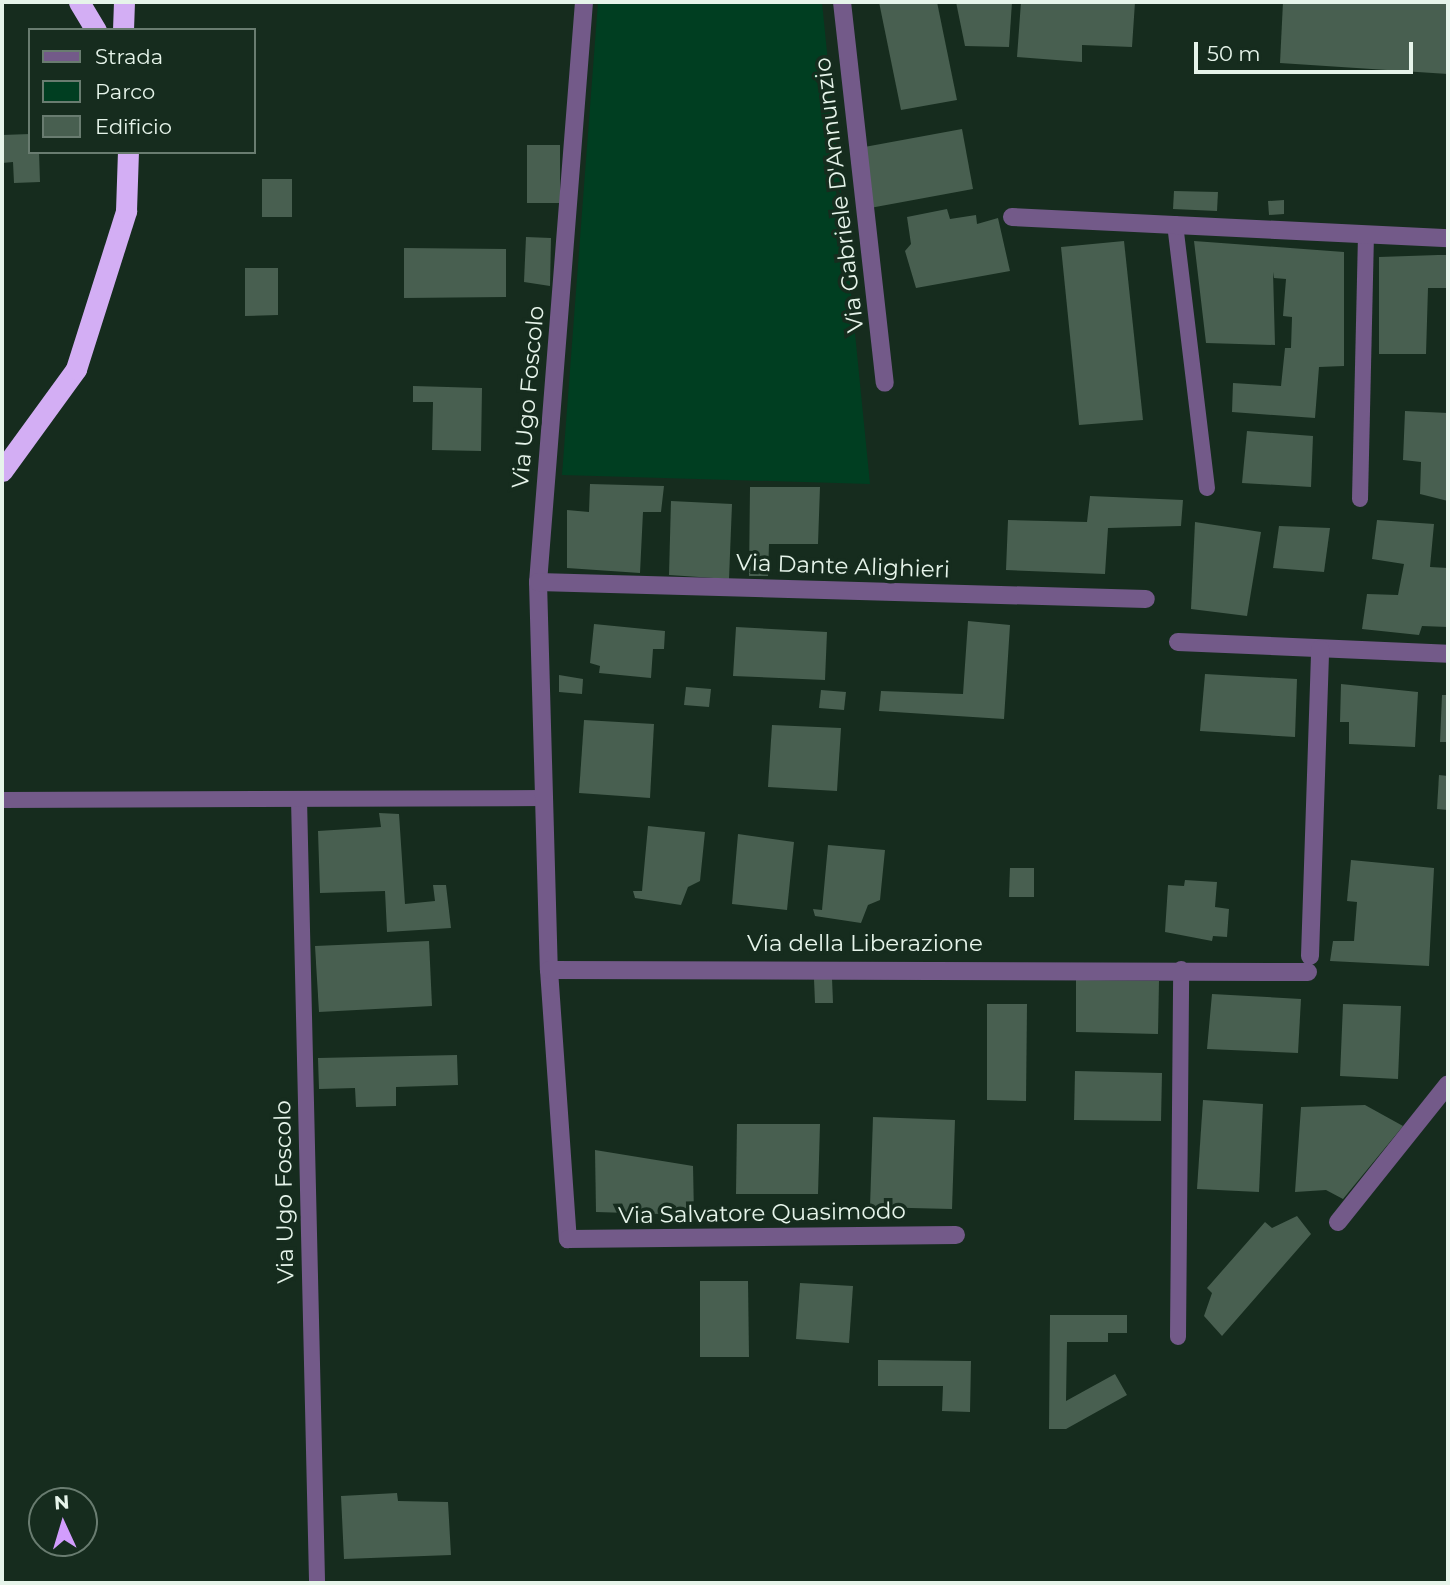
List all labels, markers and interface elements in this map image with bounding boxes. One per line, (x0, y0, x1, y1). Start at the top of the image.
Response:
legend (28, 28, 256, 154)
scale bar (1198, 28, 1417, 72)
text: 50 m (1207, 41, 1261, 66)
text: Strada (95, 44, 163, 69)
street label: Via Gabriele D'Annunzio (808, 56, 870, 334)
text: Parco (95, 79, 155, 104)
text: Edificio (95, 114, 172, 139)
street label: Via Ugo Foscolo (506, 304, 550, 490)
street label: Via Dante Alighieri (736, 548, 950, 584)
street label: Via della Liberazione (747, 929, 983, 957)
street label: Via Ugo Foscolo (269, 1100, 299, 1284)
street label: Via Salvatore Quasimodo (618, 1197, 906, 1229)
north arrow (28, 1487, 98, 1557)
text: N (53, 1491, 70, 1515)

